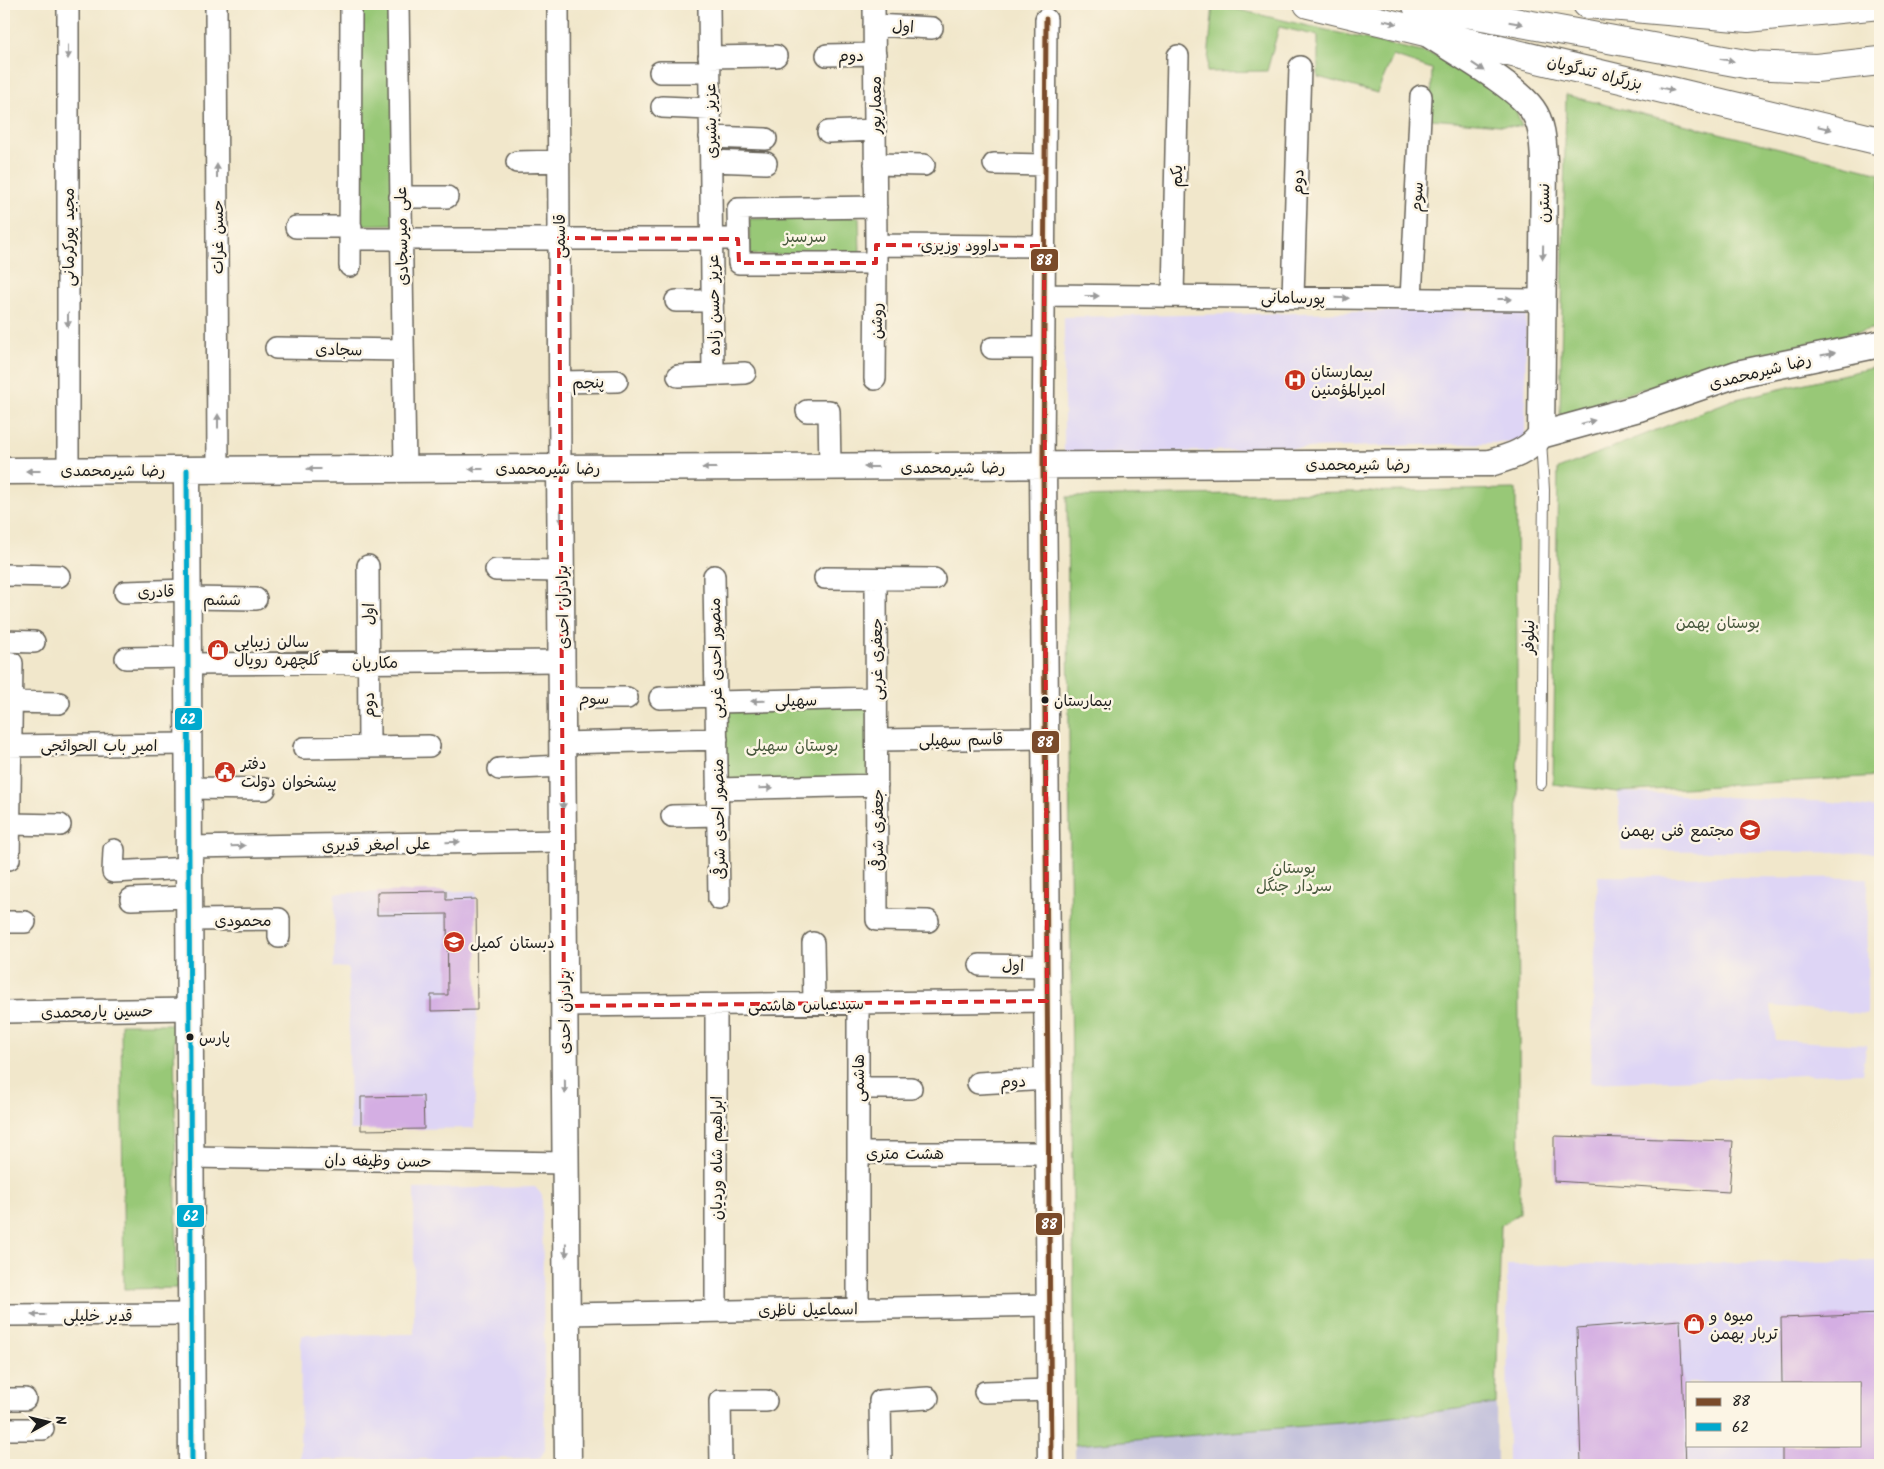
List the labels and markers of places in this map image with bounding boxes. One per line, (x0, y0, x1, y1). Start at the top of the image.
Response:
place label: بیمارستان امیرالمؤمنین (1311, 360, 1385, 403)
hospital icon: بیمارستان امیرالمؤمنین (1283, 368, 1307, 392)
place label: سالن زیبایی گلچهره رویال (234, 630, 321, 673)
shop icon: سالن زیبایی گلچهره رویال (206, 638, 230, 662)
place label: بیمارستان (1054, 690, 1112, 714)
marker: بیمارستان (1040, 695, 1050, 705)
place label: دفتر پیشخوان دولت (239, 752, 337, 795)
public building icon: دفتر پیشخوان دولت (213, 760, 237, 784)
school or university icon: مجتمع فنی بهمن (1738, 818, 1762, 842)
place label: مجتمع فنی بهمن (1620, 819, 1734, 844)
school or university icon: دبستان کمیل (442, 930, 466, 954)
place label: دبستان کمیل (470, 931, 555, 956)
place label: پارس (199, 1027, 230, 1051)
marker: پارس (185, 1032, 195, 1042)
place label: میوه و تربار بهمن (1708, 1304, 1778, 1347)
shop icon: میوه و تربار بهمن (1682, 1312, 1706, 1336)

